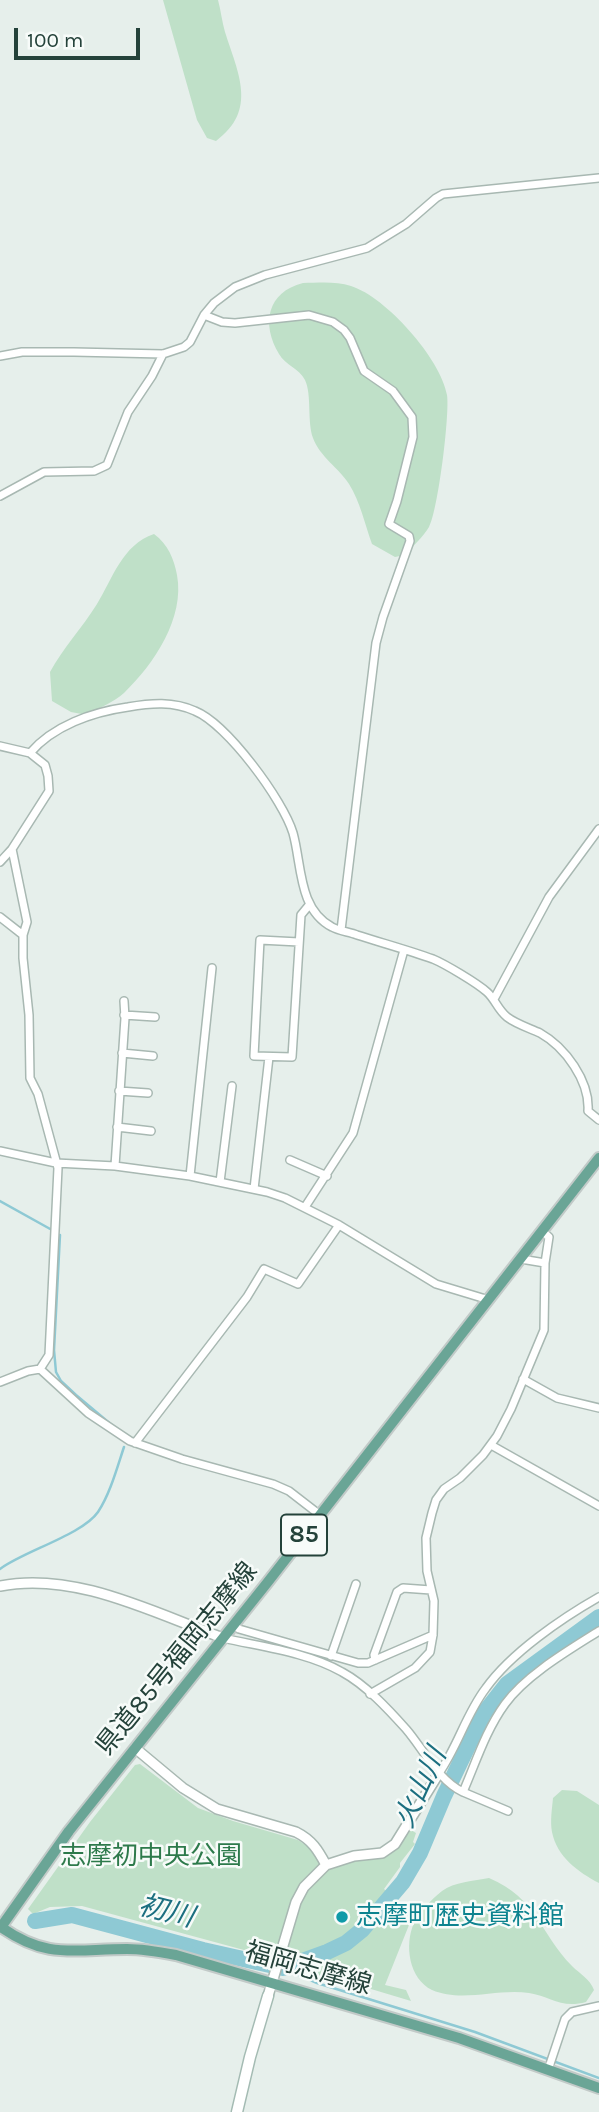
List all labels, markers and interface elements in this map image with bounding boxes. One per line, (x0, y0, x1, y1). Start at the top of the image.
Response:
scale bar (18, 14, 144, 58)
text: 100 m (27, 28, 84, 52)
road number: 85 (281, 1514, 327, 1555)
street label: 県道85号福岡志摩線 (90, 1556, 264, 1762)
water label: 火山川 (388, 1743, 454, 1833)
park label: 志摩初中央公園 (60, 1841, 242, 1873)
water label: 初川 (135, 1889, 197, 1935)
place label: 志摩町歴史資料館 (356, 1901, 564, 1933)
marker: 志摩町歴史資料館 (334, 1909, 350, 1925)
street label: 福岡志摩線 (241, 1936, 375, 2002)

